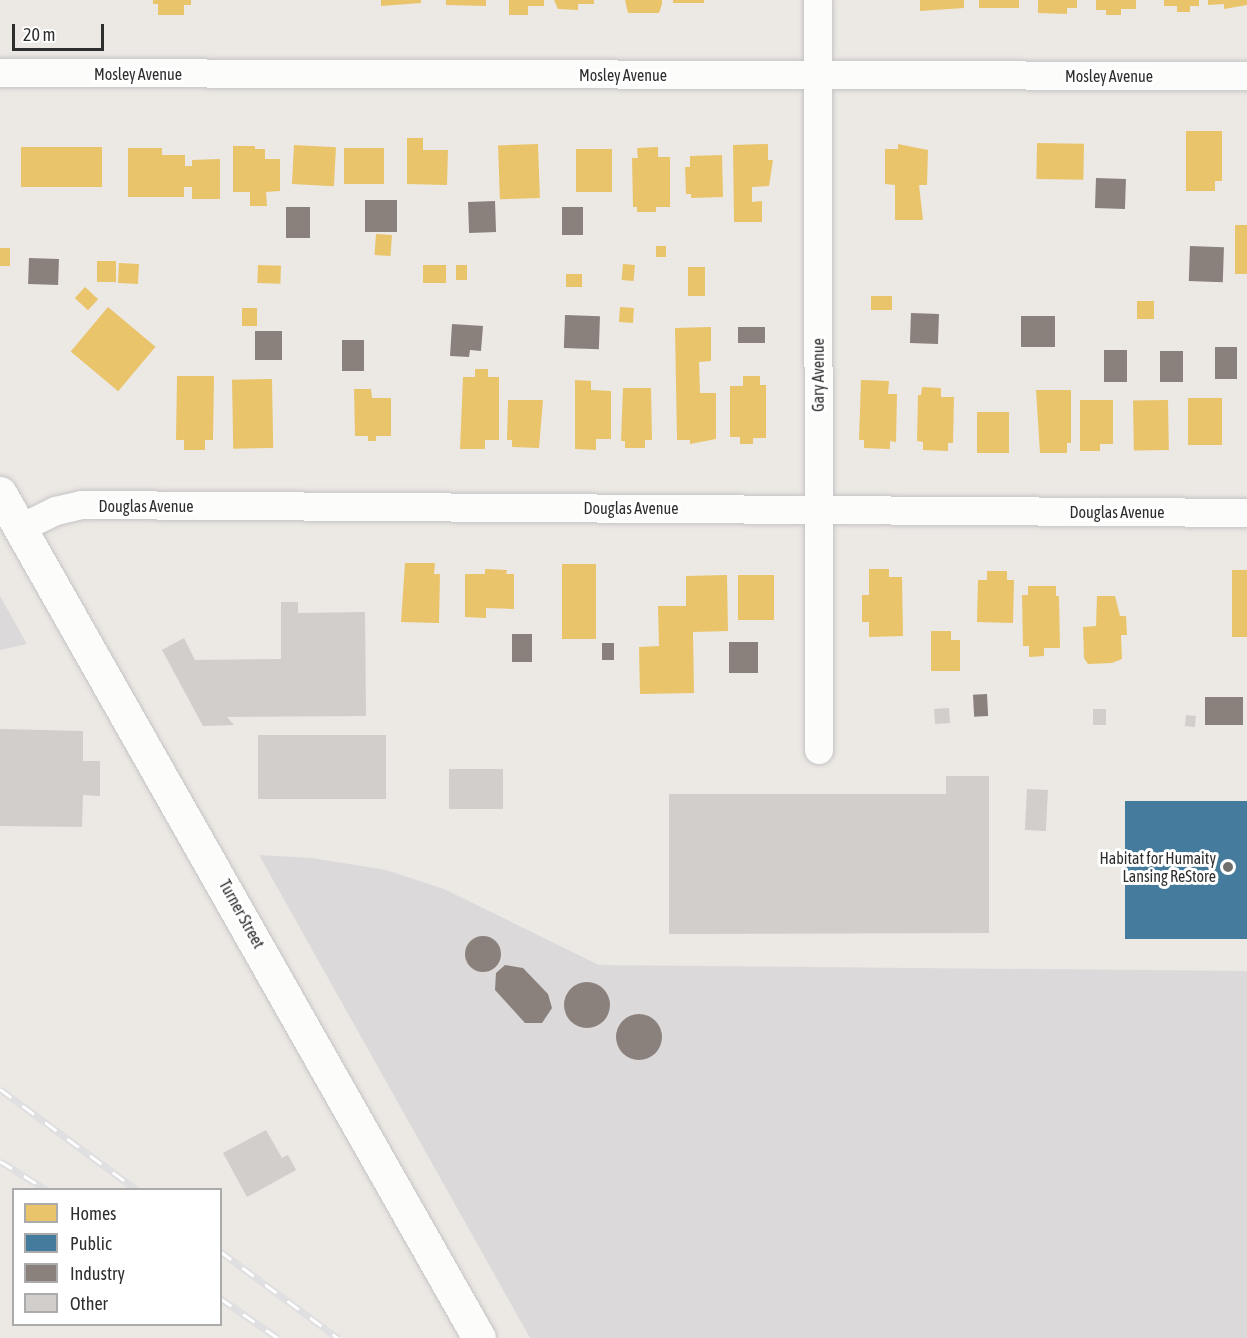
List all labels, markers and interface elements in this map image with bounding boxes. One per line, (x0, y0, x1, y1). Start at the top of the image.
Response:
scale bar (15, 12, 106, 50)
text: 20 m (23, 24, 55, 45)
street label: Mosley Avenue (94, 64, 182, 84)
street label: Mosley Avenue (579, 65, 667, 85)
street label: Mosley Avenue (1065, 66, 1153, 86)
street label: Gary Avenue (808, 338, 828, 412)
street label: Douglas Avenue (99, 496, 193, 516)
street label: Douglas Avenue (584, 498, 678, 518)
street label: Douglas Avenue (1070, 502, 1164, 522)
place label: Habitat for Humaity Lansing ReStore (1099, 848, 1216, 886)
marker: Habitat for Humaity Lansing ReStore (1221, 860, 1235, 874)
street label: Turner Street (215, 876, 269, 952)
legend (12, 1188, 222, 1326)
text: Homes (70, 1203, 116, 1224)
text: Public (70, 1233, 112, 1254)
text: Industry (70, 1263, 125, 1284)
text: Other (70, 1293, 108, 1314)

